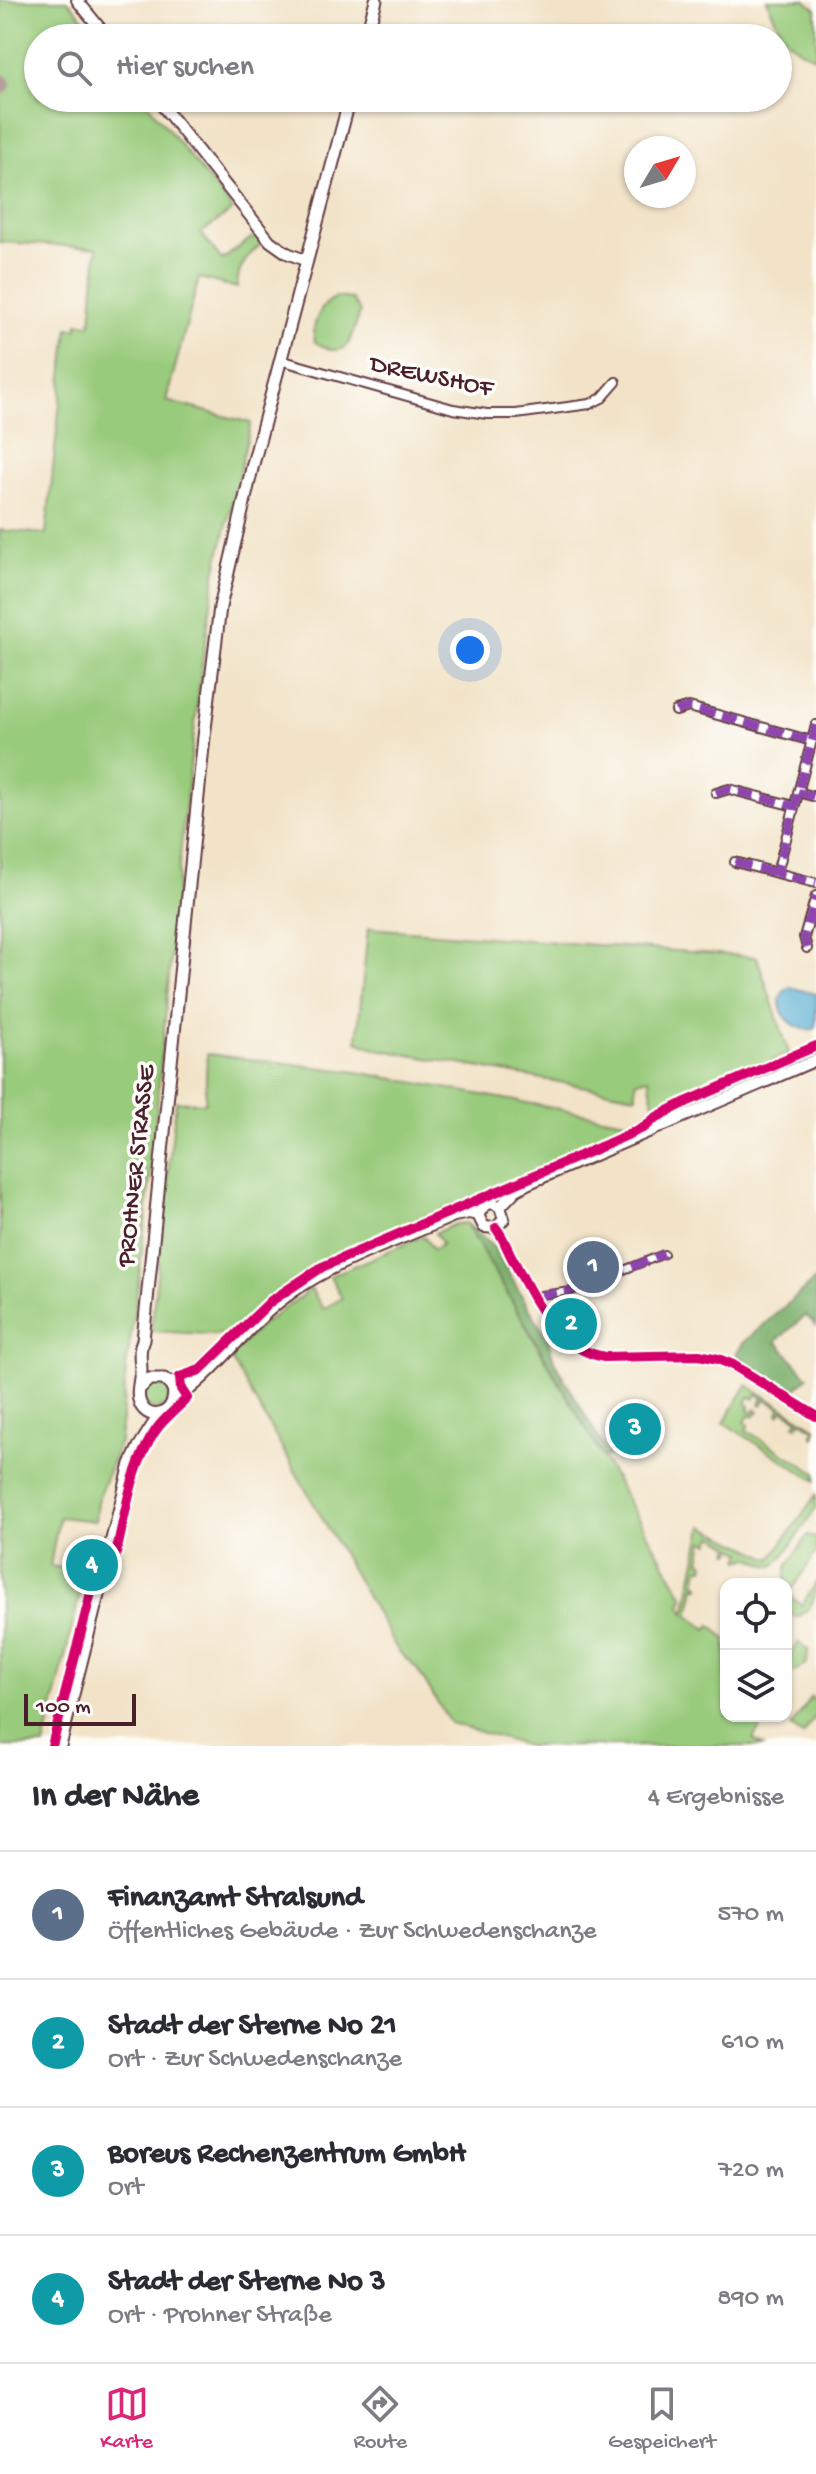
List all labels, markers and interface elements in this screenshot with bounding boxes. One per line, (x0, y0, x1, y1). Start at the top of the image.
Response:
search box (24, 24, 792, 112)
icon: search (52, 46, 96, 90)
text: Hier suchen (116, 51, 254, 86)
north arrow (624, 136, 696, 208)
street label: DREWSHOF (365, 349, 497, 406)
your location (450, 630, 490, 670)
street label: PROHNER STRASSE (112, 1063, 164, 1269)
pin: 1 (567, 1237, 619, 1297)
pin: 2 (545, 1294, 597, 1354)
pin: 3 (609, 1399, 661, 1459)
pin: 4 (66, 1535, 118, 1595)
map controls (720, 1578, 792, 1722)
button: locate (720, 1578, 792, 1650)
button: layers (720, 1650, 792, 1722)
scale bar (24, 1690, 136, 1726)
text: 100 m (36, 1695, 91, 1721)
text: In der Nähe (32, 1778, 199, 1818)
text: 4 Ergebnisse (648, 1783, 784, 1814)
text: Finanzamt Stralsund (108, 1882, 363, 1917)
text: 1 (53, 1900, 63, 1931)
text: 570 m (717, 1900, 784, 1931)
text: Öffentliches Gebäude · Zur Schwedenschanze (108, 1917, 596, 1948)
text: Stadt der Sterne No 21 (108, 2010, 397, 2045)
text: 2 (52, 2028, 64, 2059)
text: 610 m (721, 2028, 784, 2059)
text: Ort · Zur Schwedenschanze (108, 2045, 402, 2076)
text: Boreus Rechenzentrum GmbH (108, 2138, 466, 2173)
text: 3 (51, 2156, 65, 2187)
text: 720 m (718, 2156, 784, 2187)
text: Ort (108, 2173, 143, 2204)
text: Stadt der Sterne No 3 (108, 2266, 385, 2301)
text: 4 (52, 2284, 64, 2315)
text: 890 m (717, 2284, 784, 2315)
text: Ort · Prohner Straße (108, 2301, 332, 2332)
tab: Karte (100, 2382, 153, 2456)
tab: Route (354, 2382, 407, 2456)
tab: Gespeichert (608, 2382, 716, 2456)

